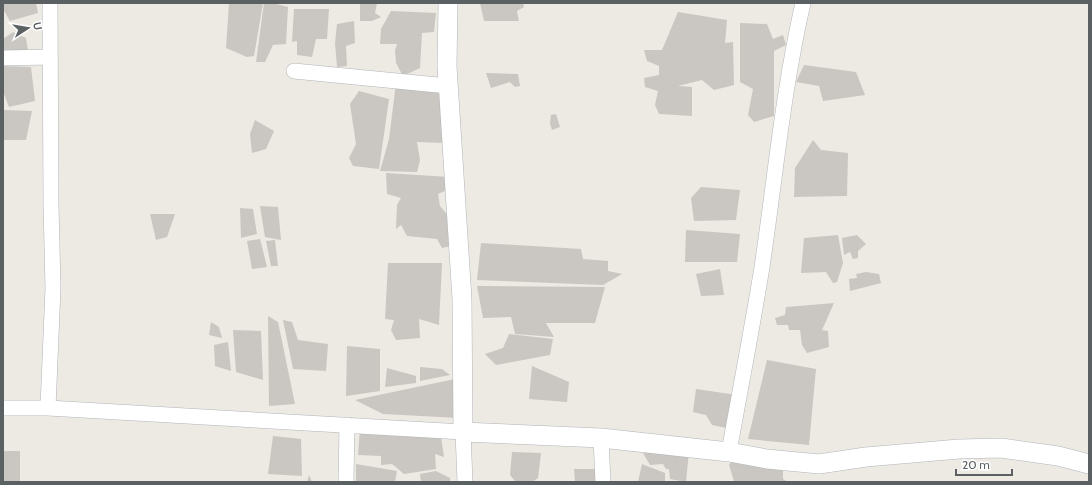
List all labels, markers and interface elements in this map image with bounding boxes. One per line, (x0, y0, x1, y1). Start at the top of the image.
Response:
north arrow (8, 8, 48, 48)
text: U (30, 21, 45, 31)
scale bar (956, 451, 1012, 477)
text: 20 m (962, 457, 990, 472)

